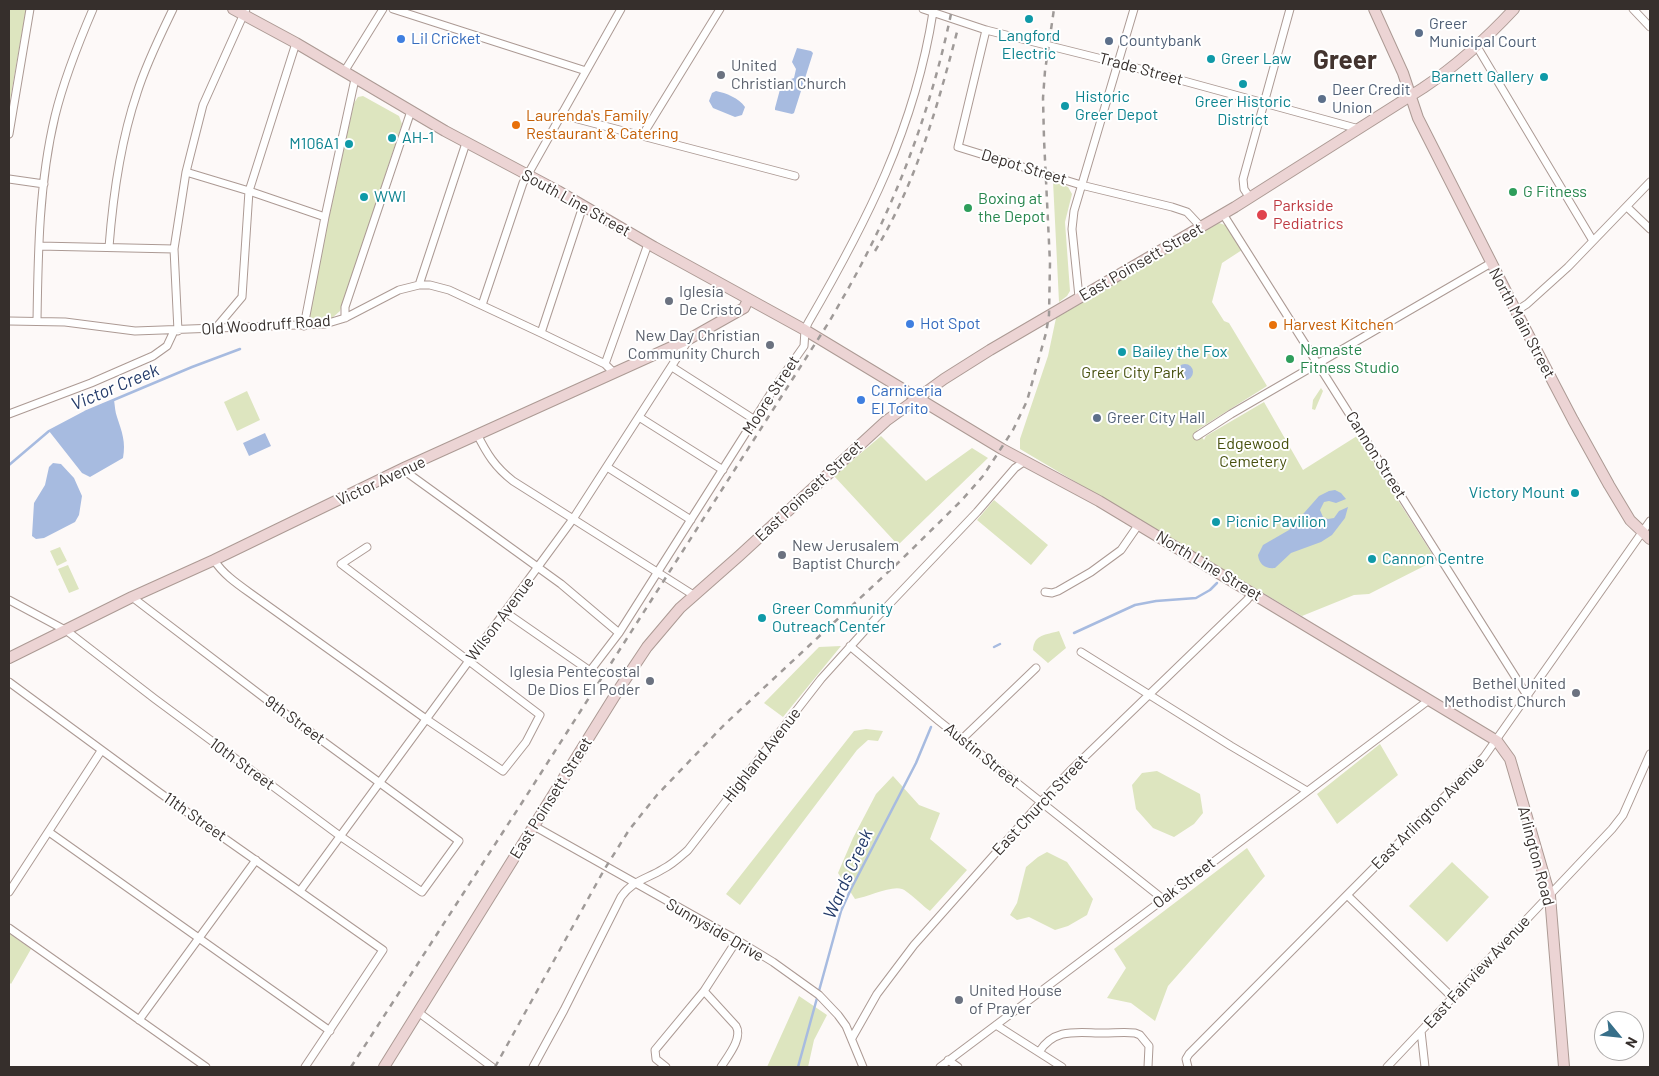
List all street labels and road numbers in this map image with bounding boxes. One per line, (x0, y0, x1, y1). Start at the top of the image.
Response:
street label: Trade Street (1097, 49, 1185, 89)
street label: Depot Street (979, 145, 1069, 189)
street label: South Line Street (518, 165, 634, 241)
street label: East Poinsett Street (1076, 219, 1206, 305)
street label: North Main Street (1485, 264, 1559, 382)
street label: Old Woodruff Road (201, 311, 331, 339)
street label: Moore Street (738, 352, 804, 438)
street label: Cannon Street (1342, 408, 1410, 502)
street label: East Poinsett Street (751, 436, 867, 546)
street label: Victor Avenue (333, 452, 429, 510)
street label: North Line Street (1152, 527, 1266, 605)
street label: Wilson Avenue (462, 573, 538, 665)
street label: 9th Street (261, 692, 329, 748)
street label: Highland Avenue (719, 704, 805, 806)
street label: Austin Street (940, 719, 1024, 791)
street label: 10th Street (206, 734, 278, 794)
street label: East Poinsett Street (506, 734, 596, 862)
street label: East Church Street (988, 751, 1092, 859)
street label: East Arlington Avenue (1367, 752, 1489, 874)
street label: 11th Street (160, 788, 230, 846)
street label: Arlington Road (1514, 804, 1558, 908)
street label: Oak Street (1149, 853, 1219, 913)
street label: Sunnyside Drive (663, 894, 767, 966)
street label: East Fairview Avenue (1420, 912, 1534, 1032)

